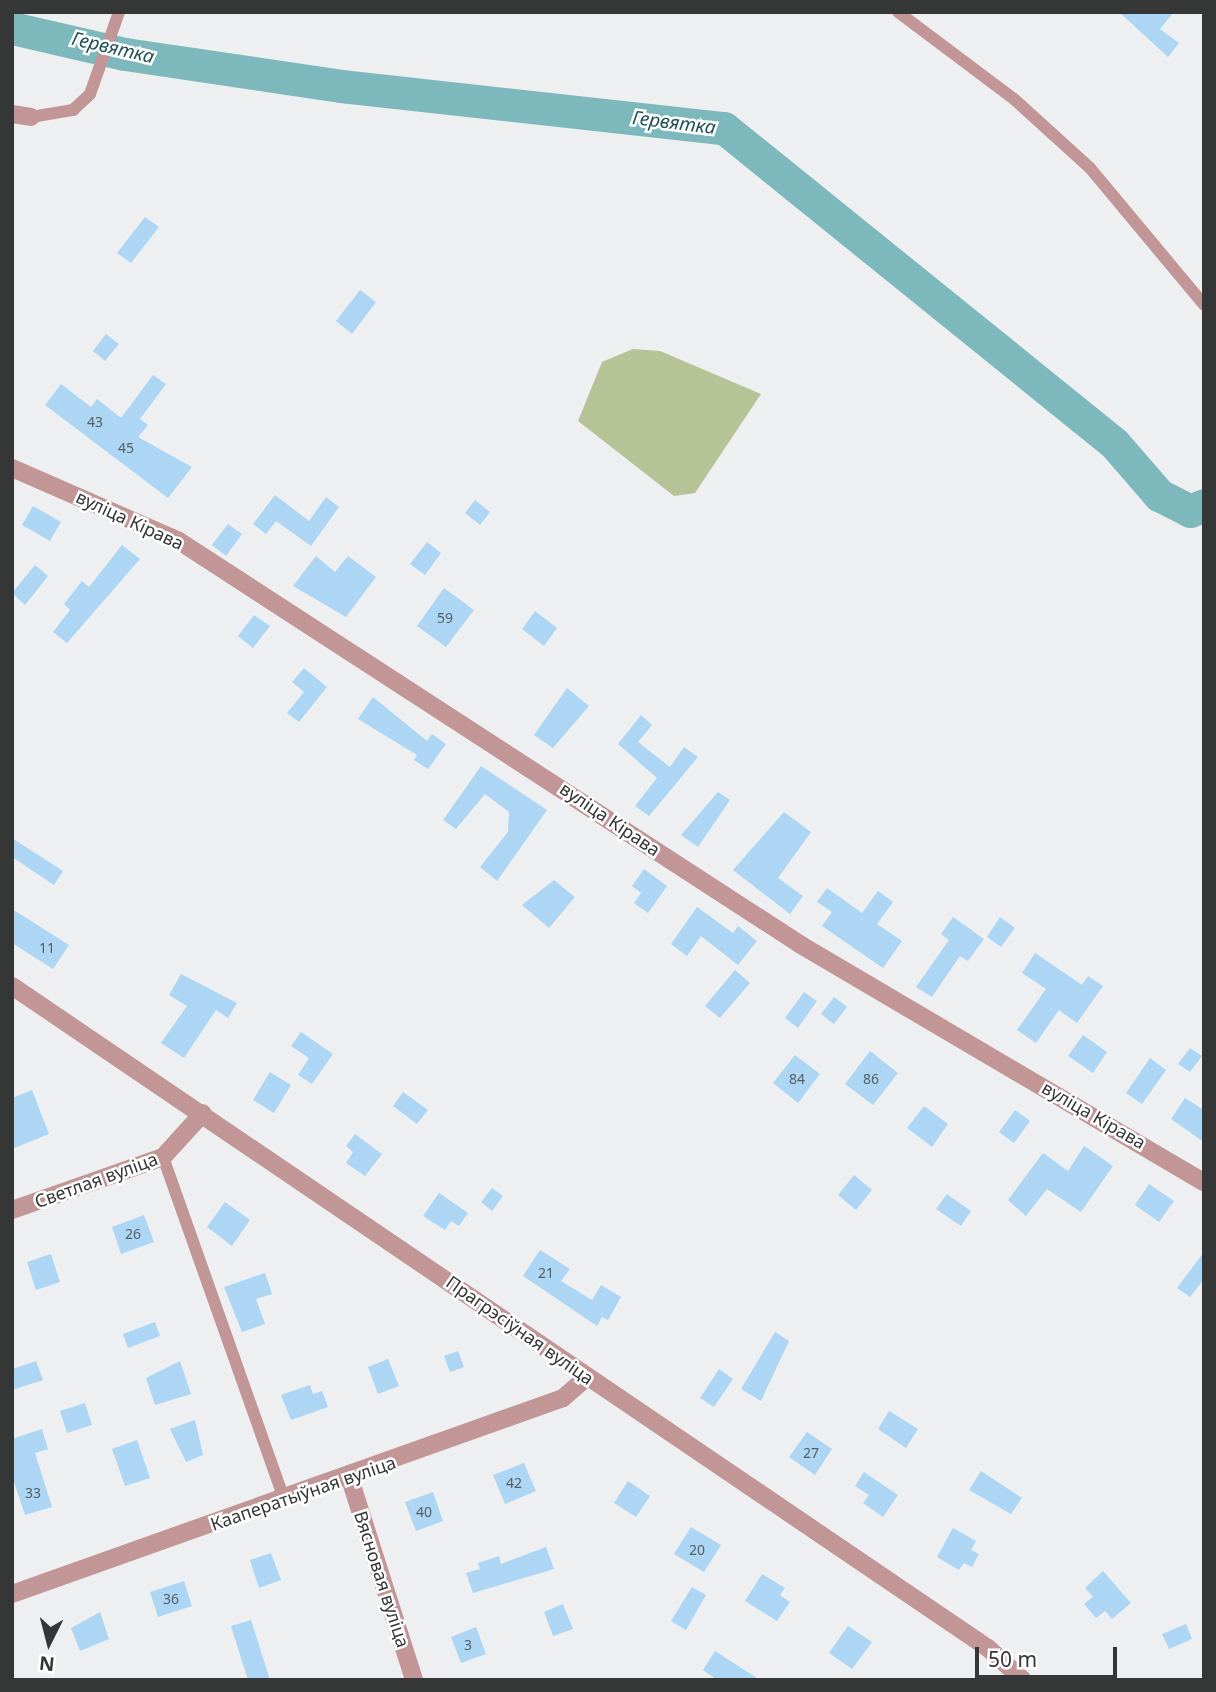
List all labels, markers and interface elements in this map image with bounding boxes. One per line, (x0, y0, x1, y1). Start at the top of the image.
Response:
water label: Гервятка (70, 27, 156, 69)
water label: Гервятка (631, 107, 717, 139)
house number: 43 (87, 414, 103, 430)
house number: 45 (118, 440, 134, 456)
street label: вуліца Кірава (73, 486, 187, 554)
house number: 59 (437, 610, 453, 626)
street label: вуліца Кірава (556, 778, 664, 860)
house number: 11 (39, 940, 55, 956)
house number: 84 (789, 1071, 805, 1087)
house number: 86 (863, 1071, 879, 1087)
street label: вуліца Кірава (1038, 1077, 1150, 1153)
street label: Светлая вуліца (32, 1148, 160, 1212)
house number: 26 (125, 1226, 141, 1242)
house number: 21 (538, 1265, 554, 1281)
street label: Прагрэсіўная вуліца (442, 1271, 598, 1389)
house number: 27 (803, 1445, 819, 1461)
street label: Кааператыўная вуліца (208, 1451, 398, 1535)
house number: 42 (506, 1475, 522, 1491)
house number: 33 (25, 1485, 41, 1501)
house number: 40 (416, 1504, 432, 1520)
street label: Вясновая вуліца (350, 1508, 414, 1650)
house number: 20 (689, 1542, 705, 1558)
house number: 36 (163, 1591, 179, 1607)
north arrow (14, 1608, 84, 1678)
scale bar (978, 1632, 1120, 1676)
house number: 3 (464, 1637, 472, 1653)
text: 50 m (988, 1645, 1037, 1673)
text: N (38, 1650, 56, 1678)

